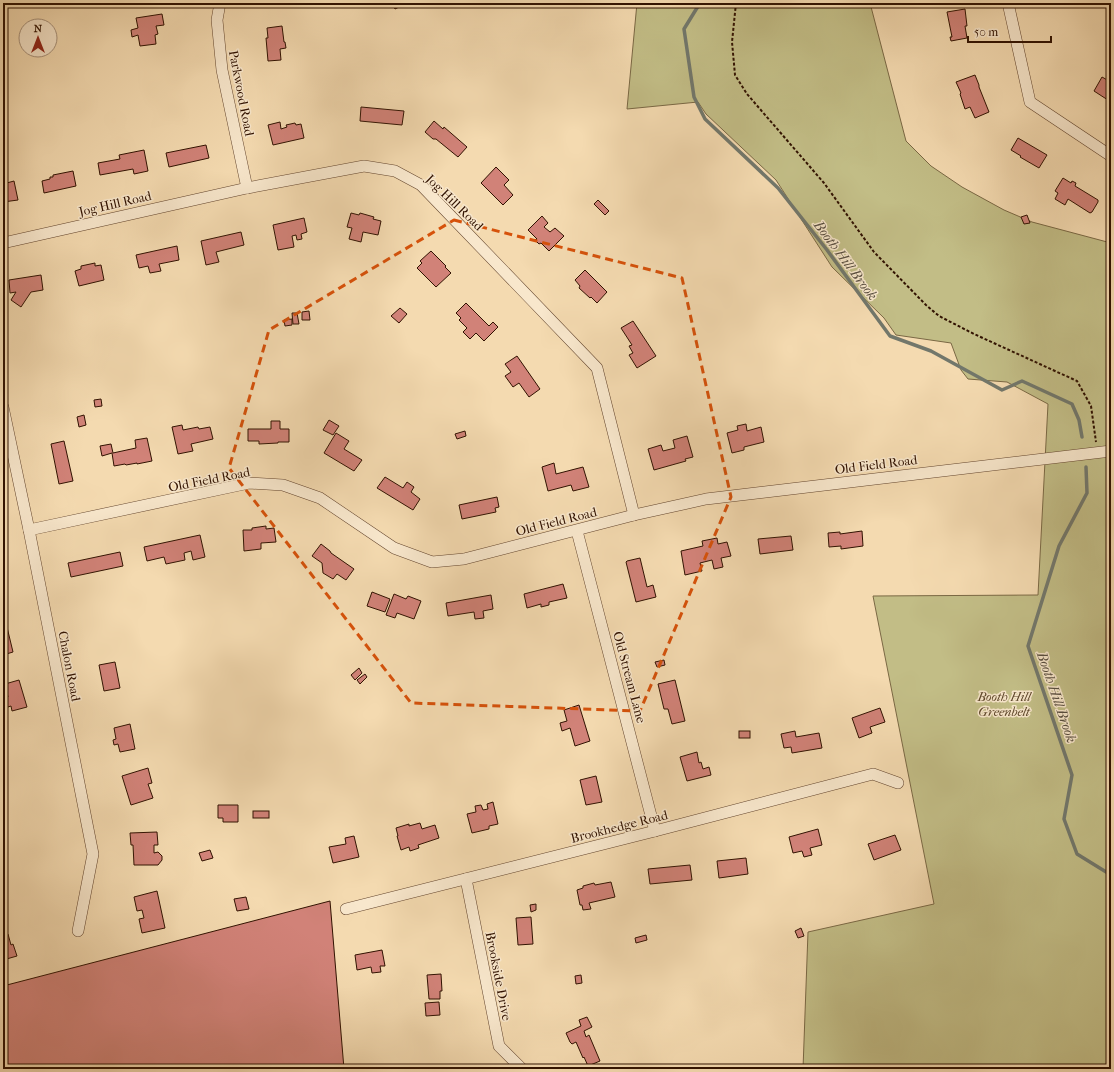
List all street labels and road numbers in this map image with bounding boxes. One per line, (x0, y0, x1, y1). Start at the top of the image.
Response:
street label: Parkwood Road (226, 49, 257, 138)
street label: Jog Hill Road (422, 171, 487, 234)
street label: Jog Hill Road (76, 188, 154, 219)
street label: Old Field Road (834, 452, 919, 477)
street label: Old Field Road (167, 464, 252, 495)
street label: Old Field Road (514, 504, 599, 539)
street label: Chalon Road (55, 630, 84, 703)
street label: Old Stream Lane (610, 630, 649, 725)
street label: Brookhedge Road (569, 807, 670, 846)
street label: Brookside Drive (483, 930, 515, 1022)

